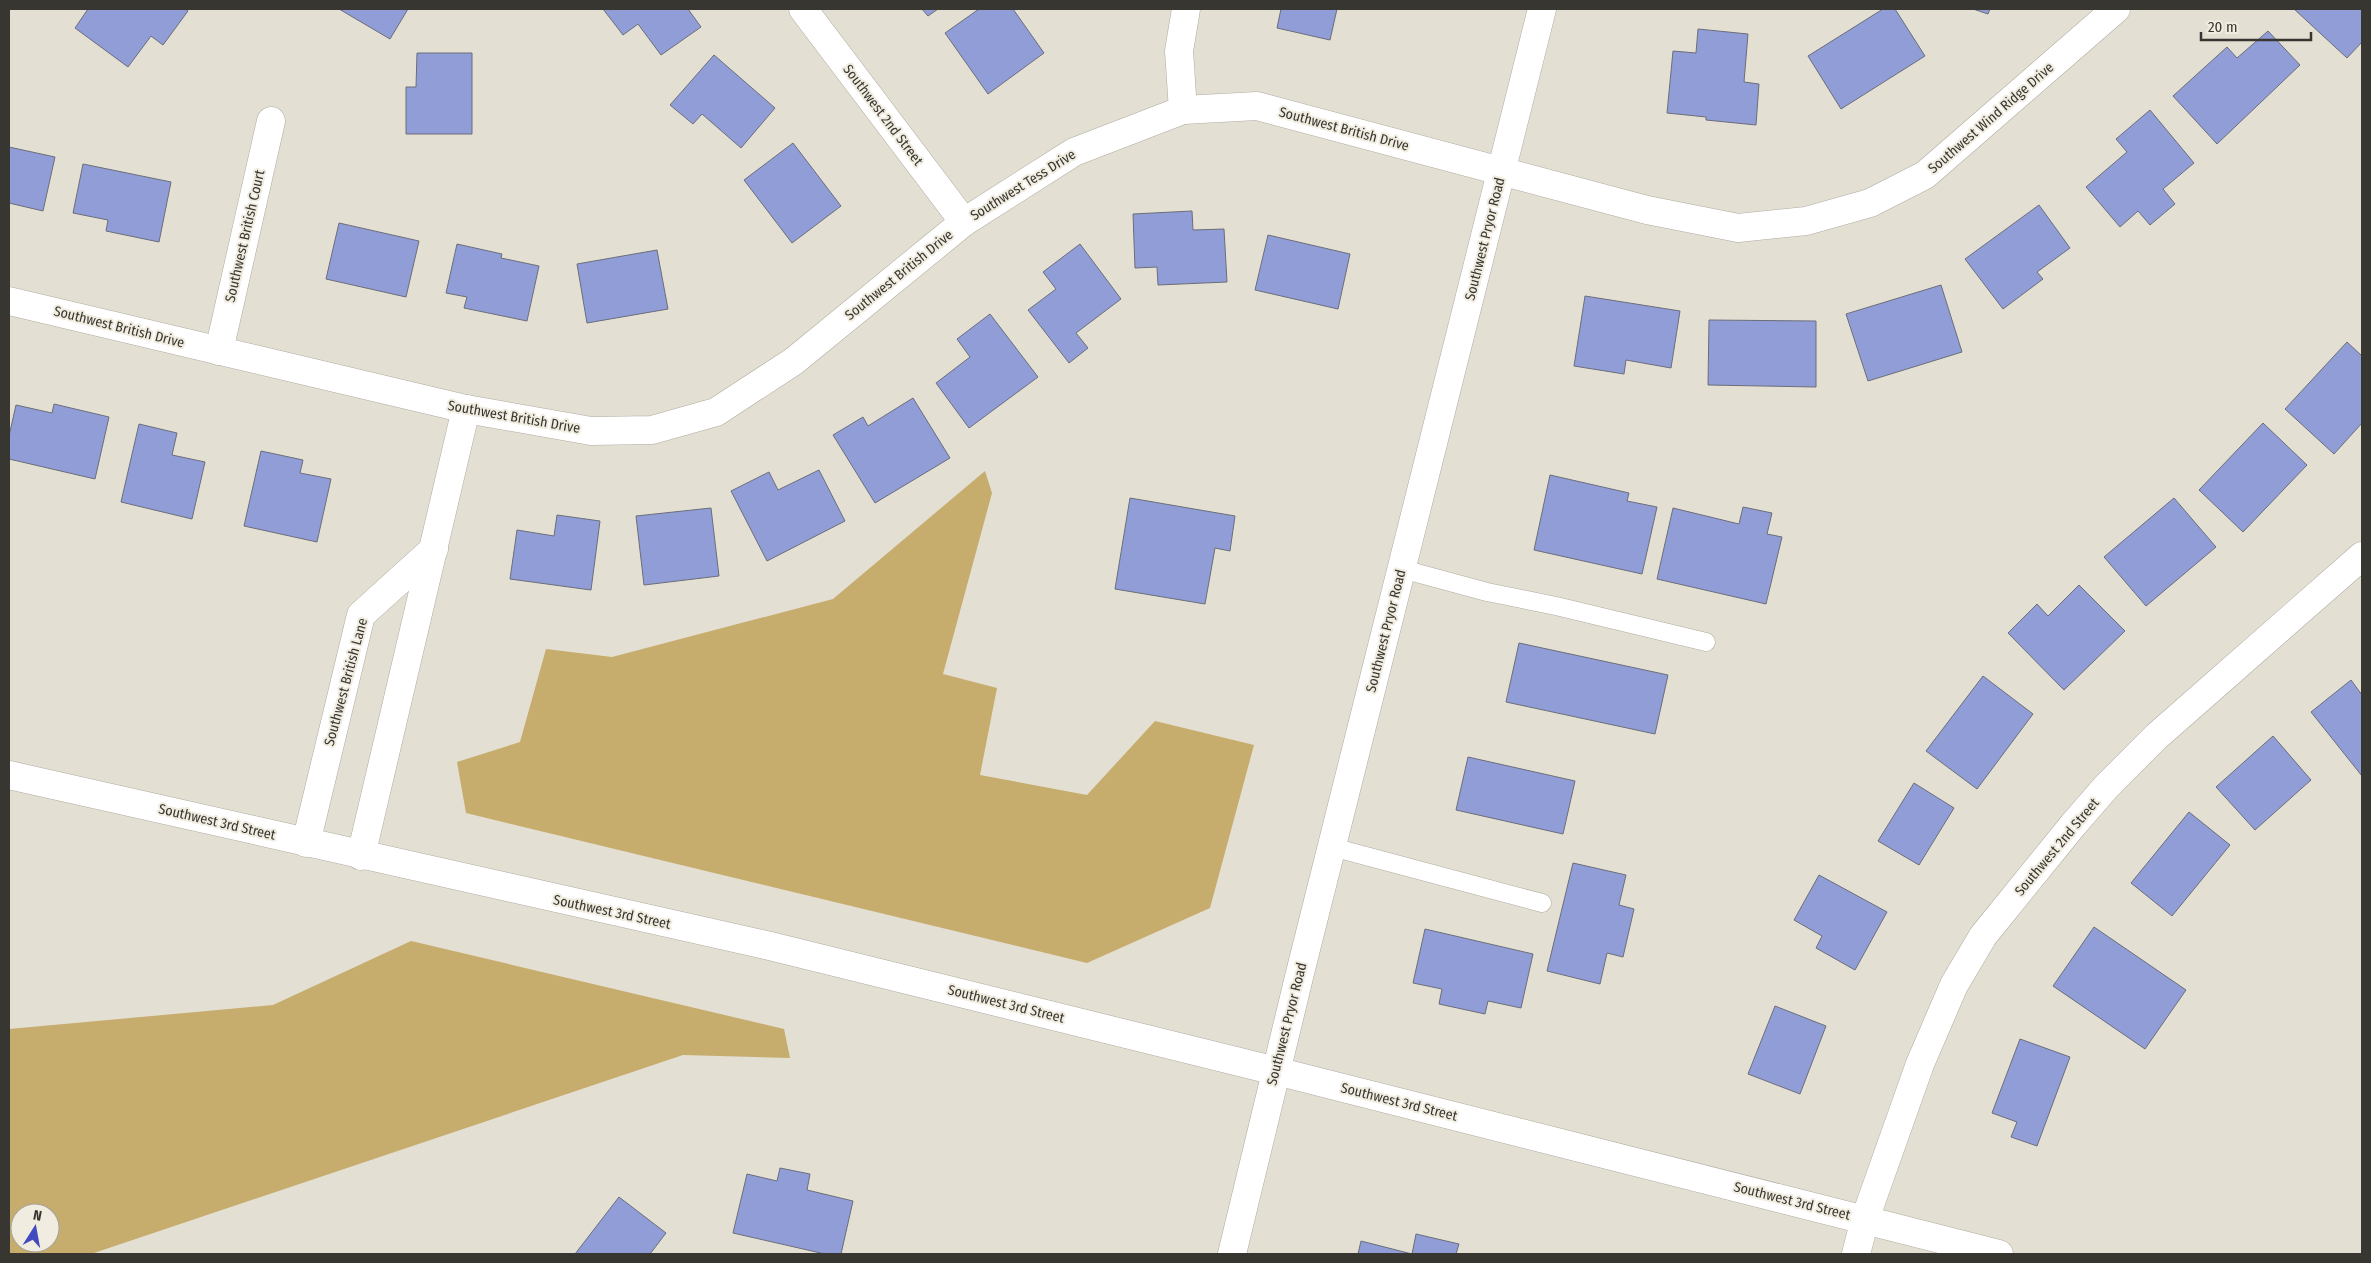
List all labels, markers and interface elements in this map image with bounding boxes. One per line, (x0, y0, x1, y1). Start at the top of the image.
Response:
scale bar (2201, 10, 2311, 42)
text: 20 m (2208, 18, 2238, 36)
street label: Southwest Wind Ridge Drive (1925, 59, 2057, 177)
street label: Southwest 2nd Street (839, 61, 927, 169)
street label: Southwest British Drive (1277, 103, 1411, 155)
street label: Southwest Tess Drive (967, 146, 1079, 224)
street label: Southwest British Court (221, 168, 269, 304)
street label: Southwest Pryor Road (1461, 176, 1509, 302)
street label: Southwest British Drive (842, 226, 956, 324)
street label: Southwest British Drive (52, 303, 186, 351)
street label: Southwest British Drive (447, 397, 582, 437)
street label: Southwest Pryor Road (1362, 568, 1410, 694)
street label: Southwest British Lane (321, 616, 371, 748)
street label: Southwest 2nd Street (2011, 794, 2103, 899)
street label: Southwest 3rd Street (157, 800, 278, 844)
street label: Southwest 3rd Street (552, 891, 673, 933)
street label: Southwest Pryor Road (1263, 961, 1311, 1087)
street label: Southwest 3rd Street (946, 981, 1066, 1027)
street label: Southwest 3rd Street (1339, 1079, 1459, 1125)
street label: Southwest 3rd Street (1732, 1178, 1852, 1224)
north arrow (10, 1203, 60, 1253)
text: N (32, 1207, 43, 1225)

